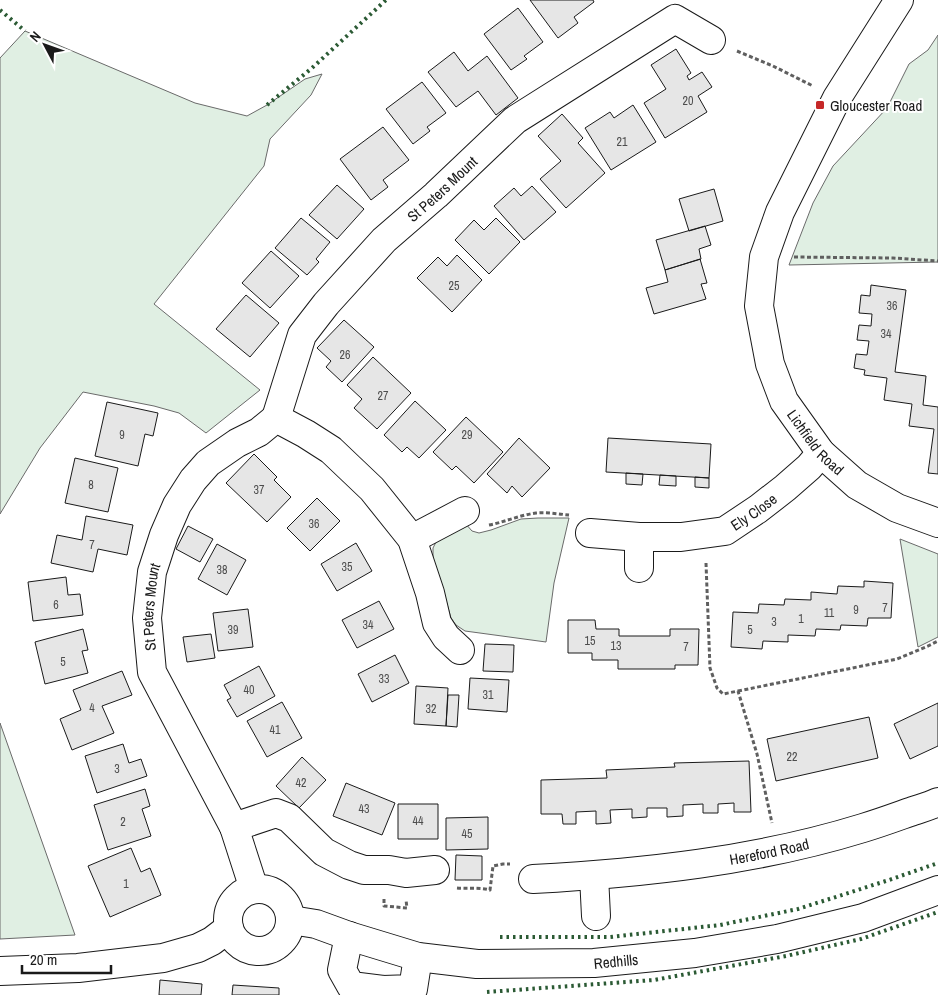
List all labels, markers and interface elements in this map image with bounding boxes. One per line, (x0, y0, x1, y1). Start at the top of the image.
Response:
north arrow (20, 20, 70, 70)
text: N (26, 27, 45, 46)
house number: 20 (683, 93, 693, 109)
place label: Gloucester Road (830, 95, 922, 116)
marker: Gloucester Road (814, 99, 826, 111)
house number: 21 (617, 134, 628, 150)
street label: St Peters Mount (402, 151, 482, 226)
house number: 25 (449, 278, 460, 294)
house number: 36 (887, 298, 897, 314)
house number: 34 (881, 326, 892, 342)
house number: 26 (340, 347, 350, 363)
house number: 27 (378, 388, 389, 404)
street label: Lichfield Road (783, 405, 849, 479)
house number: 9 (119, 427, 125, 443)
house number: 29 (462, 427, 472, 443)
house number: 8 (88, 477, 94, 493)
house number: 37 (254, 482, 265, 498)
street label: Ely Close (726, 488, 781, 535)
house number: 36 (309, 516, 319, 532)
house number: 7 (89, 537, 95, 553)
house number: 35 (342, 559, 353, 575)
street label: St Peters Mount (136, 560, 165, 652)
house number: 38 (217, 562, 227, 578)
house number: 6 (53, 597, 59, 613)
house number: 7 (882, 600, 888, 616)
house number: 9 (853, 602, 859, 618)
house number: 11 (824, 605, 835, 621)
house number: 1 (798, 611, 804, 627)
house number: 3 (771, 614, 777, 630)
house number: 34 (363, 617, 374, 633)
house number: 39 (228, 622, 238, 638)
house number: 5 (747, 622, 753, 638)
house number: 15 (585, 633, 596, 649)
house number: 13 (611, 638, 621, 654)
house number: 7 (683, 639, 689, 655)
house number: 5 (60, 654, 66, 670)
house number: 33 (379, 671, 389, 687)
house number: 40 (244, 682, 254, 698)
house number: 31 (483, 687, 494, 703)
house number: 4 (89, 700, 95, 716)
house number: 32 (426, 701, 436, 717)
house number: 41 (270, 722, 281, 738)
house number: 22 (787, 749, 797, 765)
house number: 3 (114, 761, 120, 777)
house number: 42 (296, 775, 306, 791)
house number: 43 (359, 801, 369, 817)
house number: 44 (413, 813, 424, 829)
house number: 2 (120, 814, 126, 830)
house number: 45 (462, 826, 473, 842)
street label: Hereford Road (728, 833, 811, 869)
house number: 1 (123, 876, 129, 892)
scale bar (22, 942, 111, 974)
street label: Redhills (593, 948, 639, 973)
text: 20 m (30, 949, 57, 970)

